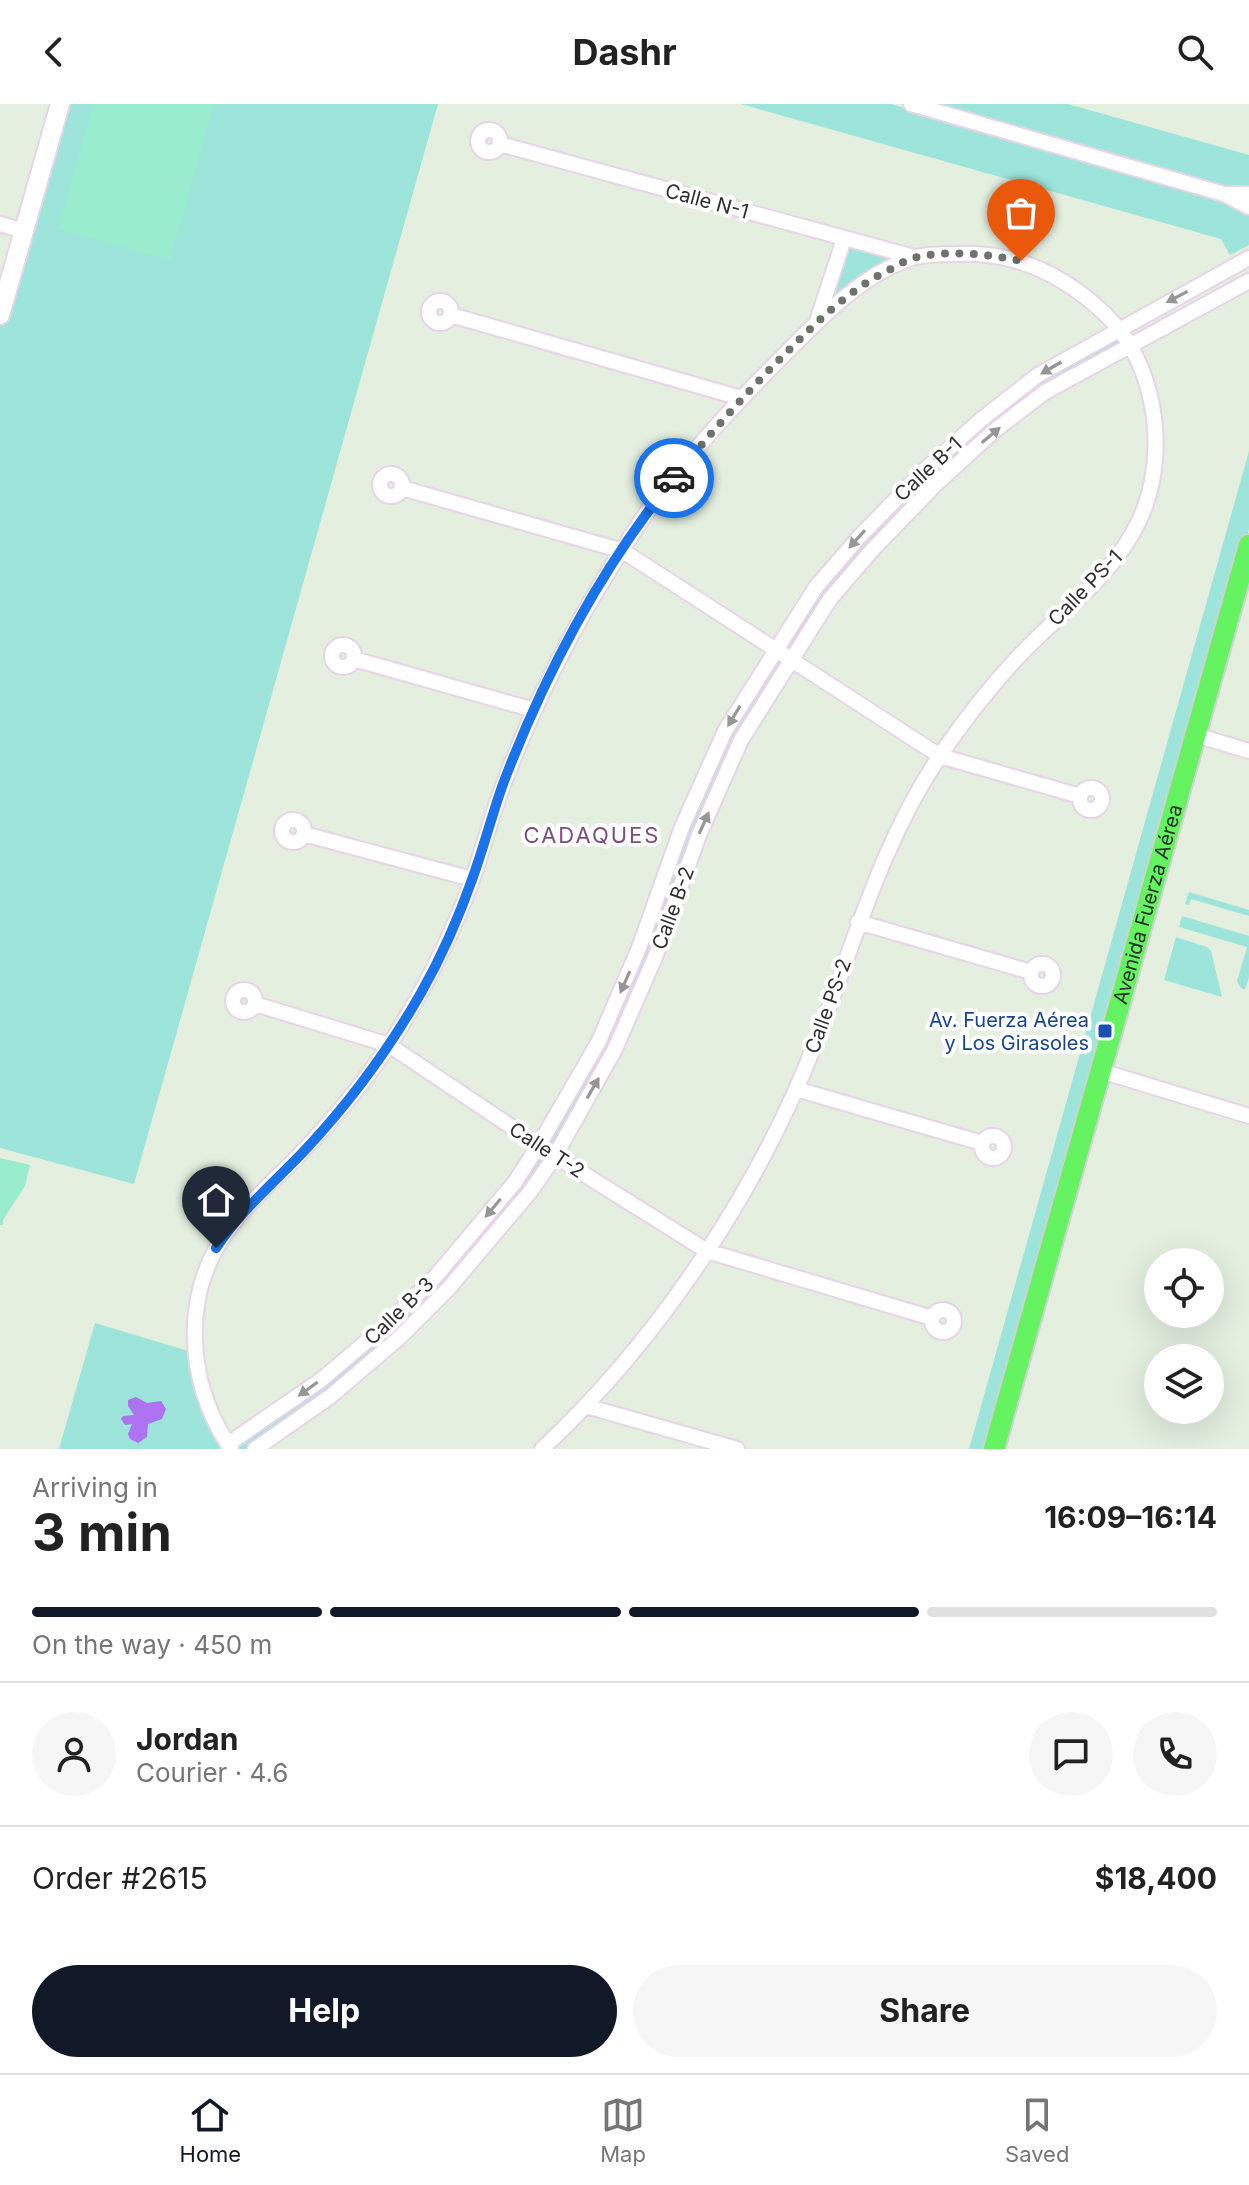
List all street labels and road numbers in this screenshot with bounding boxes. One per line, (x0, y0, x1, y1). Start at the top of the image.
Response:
street label: Calle N-1 (663, 178, 751, 224)
street label: Calle B-1 (889, 432, 967, 506)
street label: Calle PS-1 (1043, 545, 1127, 631)
street label: Avenida Fuerza Aérea (1108, 802, 1187, 1007)
street label: Calle B-2 (647, 863, 699, 953)
street label: Calle PS-2 (800, 955, 856, 1057)
street label: Calle T-2 (505, 1117, 589, 1183)
street label: Calle B-3 (359, 1272, 439, 1350)

